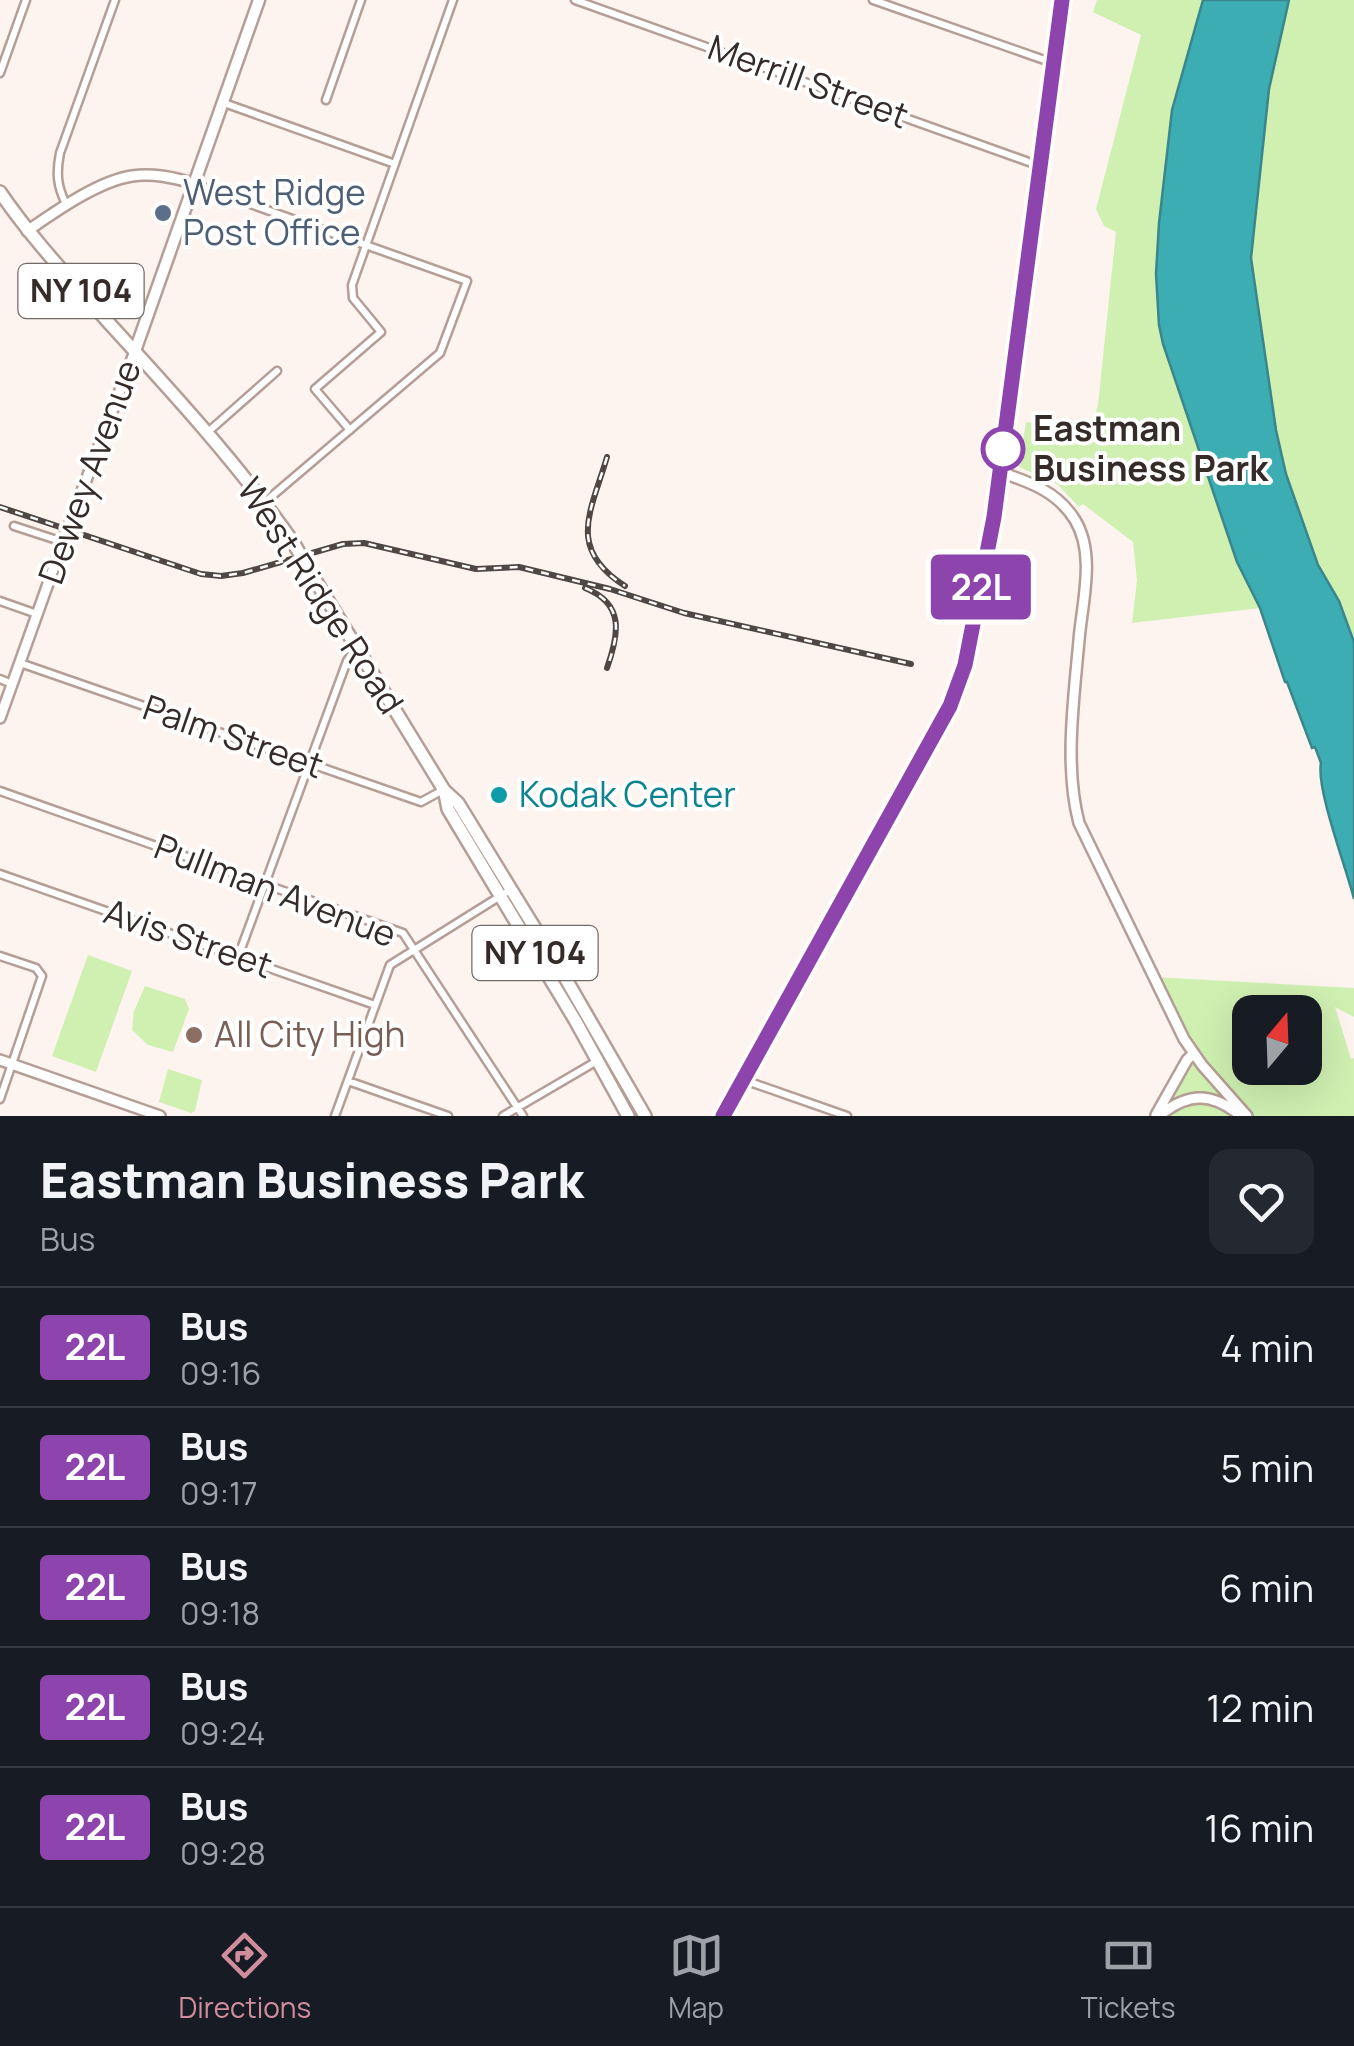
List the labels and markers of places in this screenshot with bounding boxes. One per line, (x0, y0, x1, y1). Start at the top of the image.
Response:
place label: West Ridge Post Office (183, 168, 366, 256)
marker: West Ridge Post Office (152, 202, 174, 224)
place label: Eastman Business Park (1033, 404, 1269, 492)
marker: Eastman Business Park (982, 428, 1024, 470)
place label: Kodak Center (519, 770, 736, 818)
marker: Kodak Center (488, 784, 510, 806)
place label: All City High (214, 1010, 405, 1058)
marker: All City High (183, 1024, 205, 1046)

